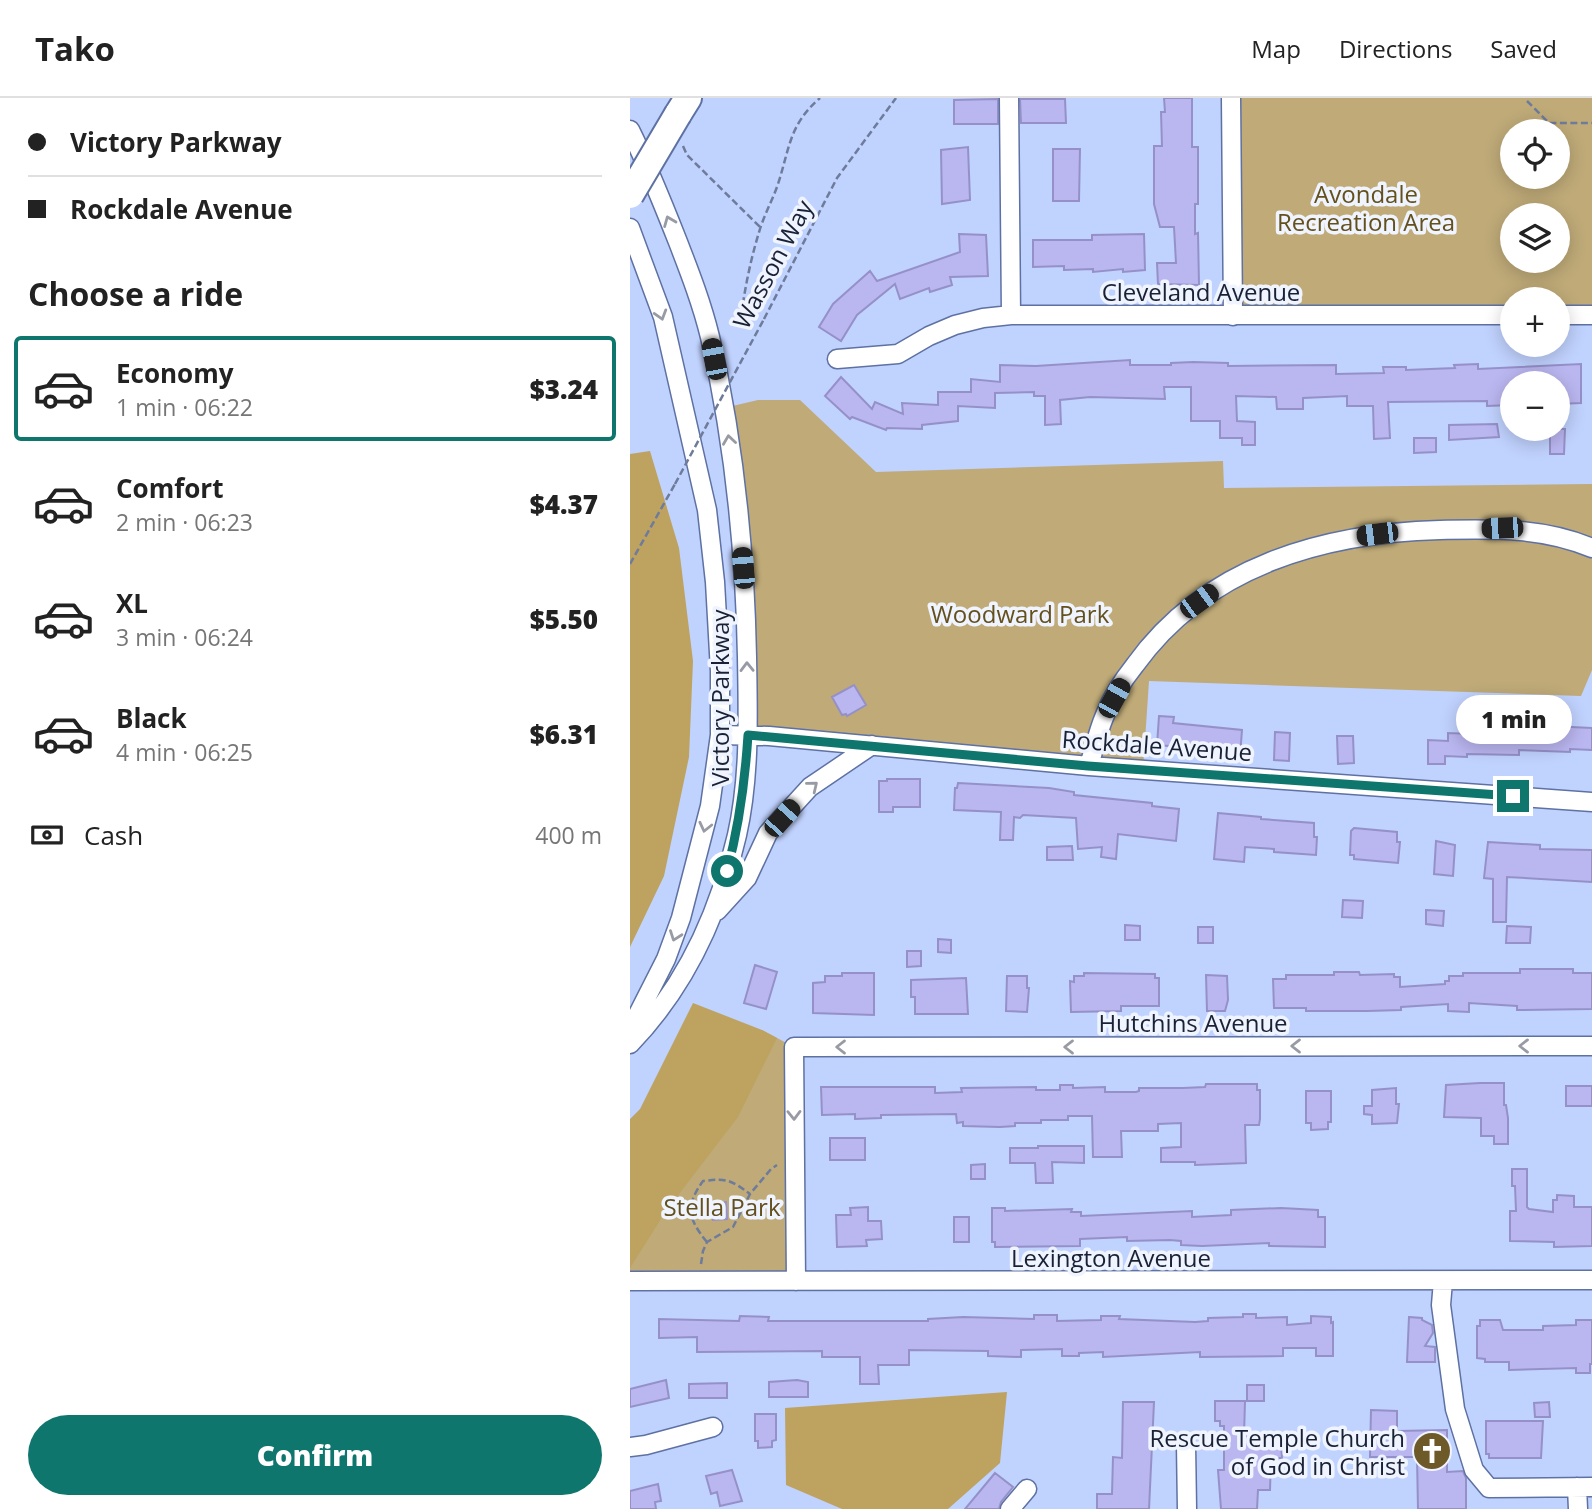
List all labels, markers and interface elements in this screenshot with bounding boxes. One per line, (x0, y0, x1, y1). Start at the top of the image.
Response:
text: Tako (35, 26, 115, 71)
text: Map (1251, 32, 1301, 65)
text: Directions (1339, 32, 1452, 65)
text: Saved (1490, 32, 1557, 65)
map controls (1500, 119, 1570, 441)
button: locate (1500, 119, 1570, 189)
text: Victory Parkway (70, 124, 282, 160)
park label: Avondale Recreation Area (1277, 177, 1455, 238)
text: Rockdale Avenue (70, 191, 293, 227)
street label: Wasson Way (724, 193, 820, 334)
button: layers (1500, 203, 1570, 273)
one-way arrow (664, 216, 678, 228)
text: Choose a ride (28, 272, 243, 315)
street label: Cleveland Avenue (1102, 275, 1300, 308)
button: + (1500, 287, 1570, 357)
one-way arrow (653, 309, 668, 321)
car (700, 336, 729, 382)
text: Economy (116, 355, 234, 391)
icon: car (32, 357, 95, 420)
text: $3.24 (530, 371, 598, 407)
button: − (1500, 371, 1570, 441)
text: 1 min · 06:22 (116, 391, 253, 423)
one-way arrow (721, 434, 736, 446)
text: Comfort (116, 470, 223, 506)
icon: car (32, 472, 95, 535)
text: $4.37 (530, 486, 598, 522)
text: 2 min · 06:23 (116, 506, 253, 538)
car (1481, 517, 1524, 539)
car (1355, 521, 1400, 547)
car (731, 546, 756, 590)
car (1176, 580, 1223, 622)
text: XL (116, 585, 148, 621)
icon: car (32, 587, 95, 650)
park label: Woodward Park (931, 597, 1110, 630)
text: $5.50 (530, 601, 598, 637)
street label: Victory Parkway (703, 608, 736, 787)
text: 3 min · 06:24 (116, 621, 253, 653)
one-way arrow (739, 661, 755, 671)
car (1095, 675, 1134, 721)
callout: 1 min (1455, 694, 1571, 744)
text: Black (116, 700, 187, 736)
icon: car (32, 702, 95, 765)
text: 1 min (1481, 703, 1547, 735)
text: $6.31 (530, 716, 598, 752)
street label: Rockdale Avenue (1061, 722, 1253, 768)
text: 4 min · 06:25 (116, 736, 253, 768)
route end (1497, 780, 1529, 812)
one-way arrow (805, 782, 818, 794)
car (761, 795, 804, 841)
icon: cash (28, 816, 66, 854)
text: Cash (84, 817, 143, 853)
text: 400 m (535, 819, 602, 851)
one-way arrow (699, 820, 713, 832)
route start (711, 855, 743, 887)
one-way arrow (669, 930, 683, 942)
street label: Hutchins Avenue (1098, 1006, 1288, 1039)
one-way arrow (1291, 1038, 1301, 1054)
one-way arrow (1518, 1038, 1529, 1054)
one-way arrow (836, 1039, 846, 1055)
one-way arrow (1063, 1039, 1074, 1055)
one-way arrow (786, 1111, 802, 1121)
park label: Stella Park (663, 1190, 781, 1223)
street label: Lexington Avenue (1011, 1241, 1211, 1274)
button: Confirm (28, 1415, 602, 1495)
place label: Rescue Temple Church of God in Christ (1149, 1421, 1405, 1482)
church icon: Rescue Temple Church of God in Christ (1411, 1430, 1453, 1472)

